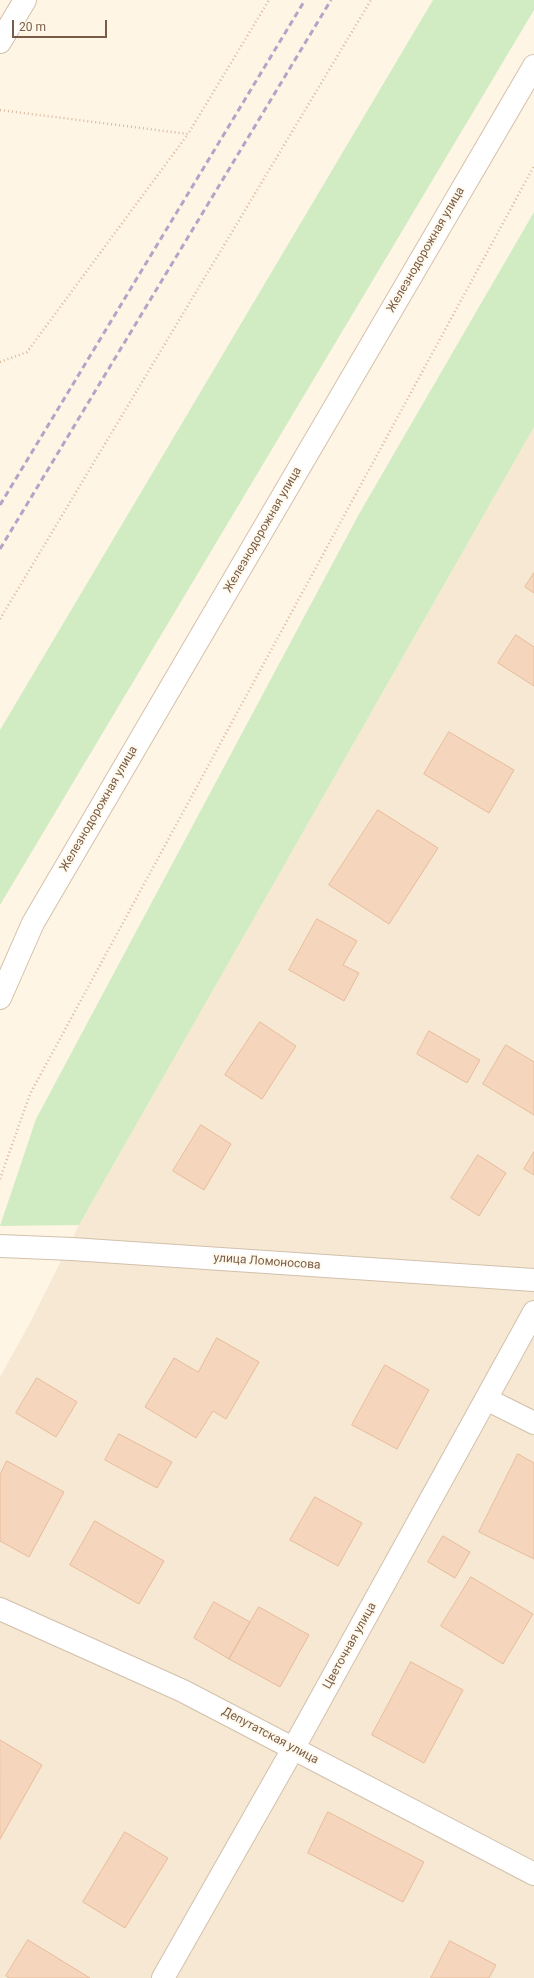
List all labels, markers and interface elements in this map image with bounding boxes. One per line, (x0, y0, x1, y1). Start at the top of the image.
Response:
scale bar (14, 12, 109, 38)
text: 20 m (19, 20, 46, 34)
street label: Железнодорожная улица (384, 185, 468, 315)
street label: Железнодорожная улица (221, 465, 305, 595)
street label: Железнодорожная улица (57, 744, 141, 874)
street label: улица Ломоносова (213, 1251, 321, 1273)
street label: Цветочная улица (320, 1600, 380, 1692)
street label: Депутатская улица (219, 1704, 321, 1768)

